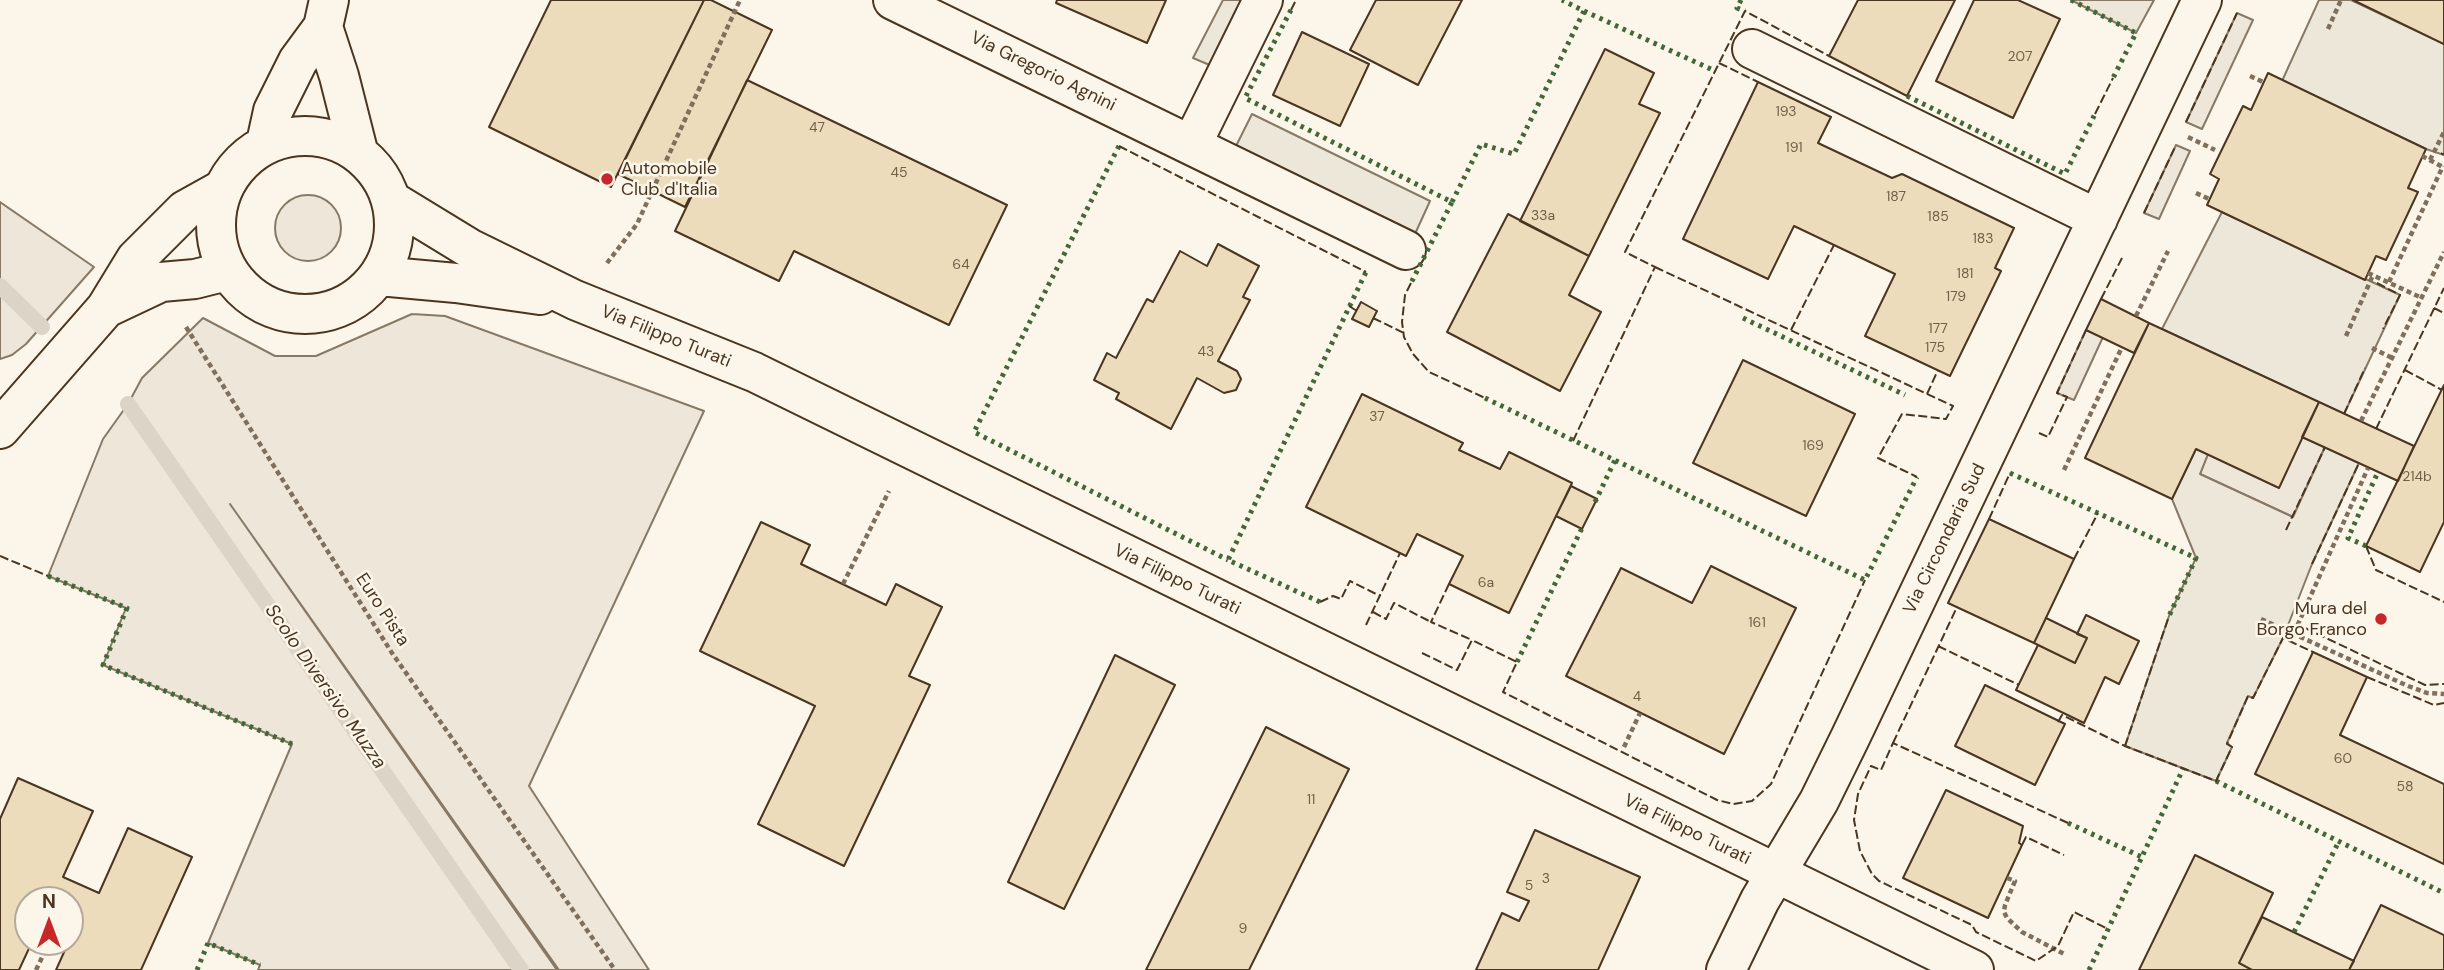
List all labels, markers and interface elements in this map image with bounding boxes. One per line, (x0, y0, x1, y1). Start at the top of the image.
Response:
street label: Via Gregorio Agnini (967, 27, 1119, 117)
house number: 207 (2008, 49, 2032, 65)
house number: 193 (1775, 104, 1797, 120)
house number: 47 (809, 120, 825, 136)
house number: 191 (1785, 140, 1803, 156)
place label: Automobile Club d'Italia (621, 158, 718, 200)
house number: 45 (890, 165, 908, 181)
marker: Automobile Club d'Italia (599, 171, 615, 187)
house number: 187 (1886, 189, 1906, 205)
house number: 33a (1531, 208, 1555, 224)
house number: 185 (1927, 209, 1949, 225)
house number: 183 (1972, 231, 1994, 247)
house number: 64 (952, 257, 970, 273)
house number: 181 (1957, 266, 1973, 282)
house number: 179 (1946, 289, 1966, 305)
street label: Via Filippo Turati (598, 301, 734, 373)
house number: 177 (1928, 321, 1948, 337)
house number: 175 (1925, 340, 1945, 356)
house number: 43 (1198, 344, 1214, 360)
house number: 37 (1369, 409, 1385, 425)
house number: 169 (1802, 438, 1824, 454)
street label: Via Circondaria Sud (1899, 460, 1991, 618)
house number: 214b (2402, 469, 2432, 485)
street label: Via Filippo Turati (1110, 540, 1244, 620)
street label: Euro Pista (350, 570, 414, 650)
house number: 6a (1478, 575, 1494, 591)
place label: Mura del Borgo Franco (2256, 598, 2367, 640)
water label: Scolo Diversivo Muzza (260, 600, 390, 774)
marker: Mura del Borgo Franco (2373, 611, 2389, 627)
house number: 161 (1748, 615, 1766, 631)
house number: 4 (1633, 689, 1641, 705)
house number: 60 (2334, 751, 2352, 767)
house number: 58 (2396, 779, 2414, 795)
street label: Via Filippo Turati (1620, 790, 1754, 870)
house number: 11 (1307, 792, 1315, 808)
house number: 3 (1542, 871, 1550, 887)
house number: 5 (1525, 878, 1533, 894)
north arrow (14, 886, 84, 956)
text: N (42, 889, 56, 914)
house number: 9 (1239, 921, 1247, 937)

